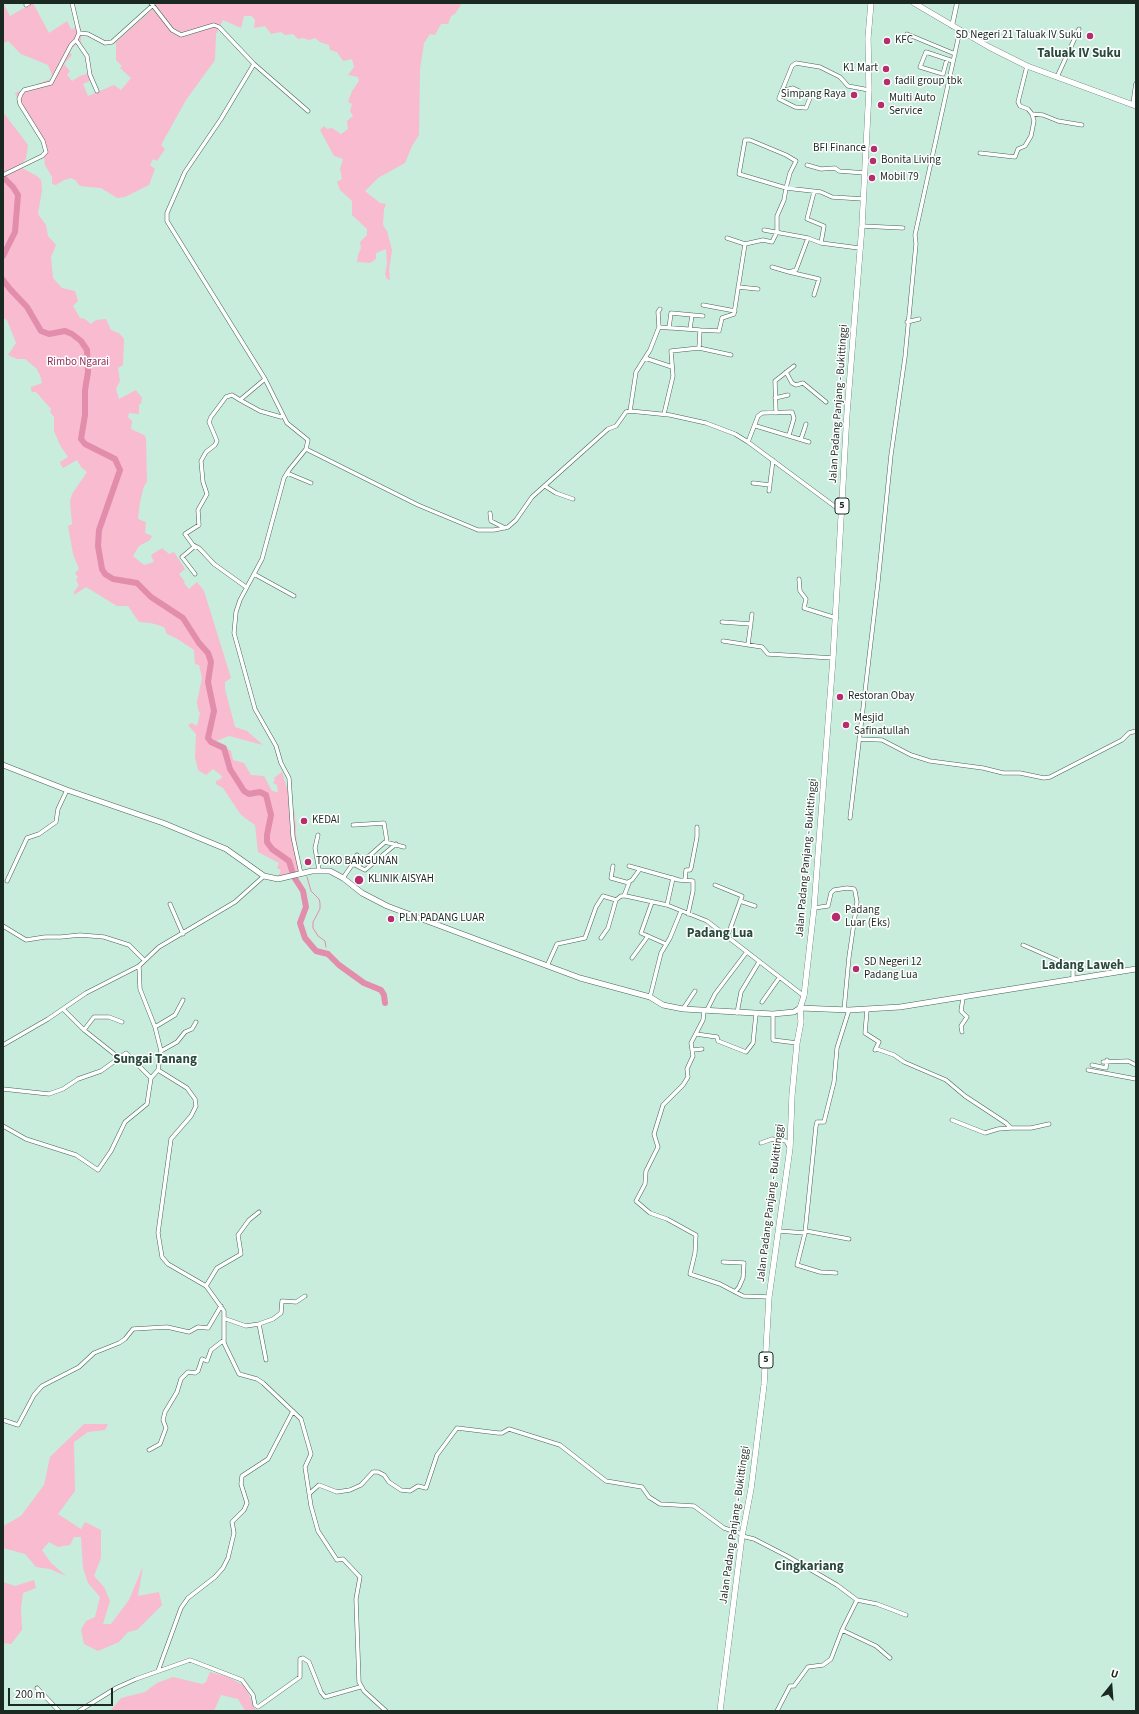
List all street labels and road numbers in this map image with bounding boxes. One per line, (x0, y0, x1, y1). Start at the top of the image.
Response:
street label: Jalan Padang Panjang - Bukittinggi (827, 324, 851, 484)
road number: 5 (835, 498, 849, 514)
street label: Jalan Padang Panjang - Bukittinggi (793, 778, 821, 938)
street label: Jalan Padang Panjang - Bukittinggi (755, 1123, 787, 1283)
road number: 5 (759, 1352, 773, 1368)
street label: Jalan Padang Panjang - Bukittinggi (717, 1445, 753, 1605)

